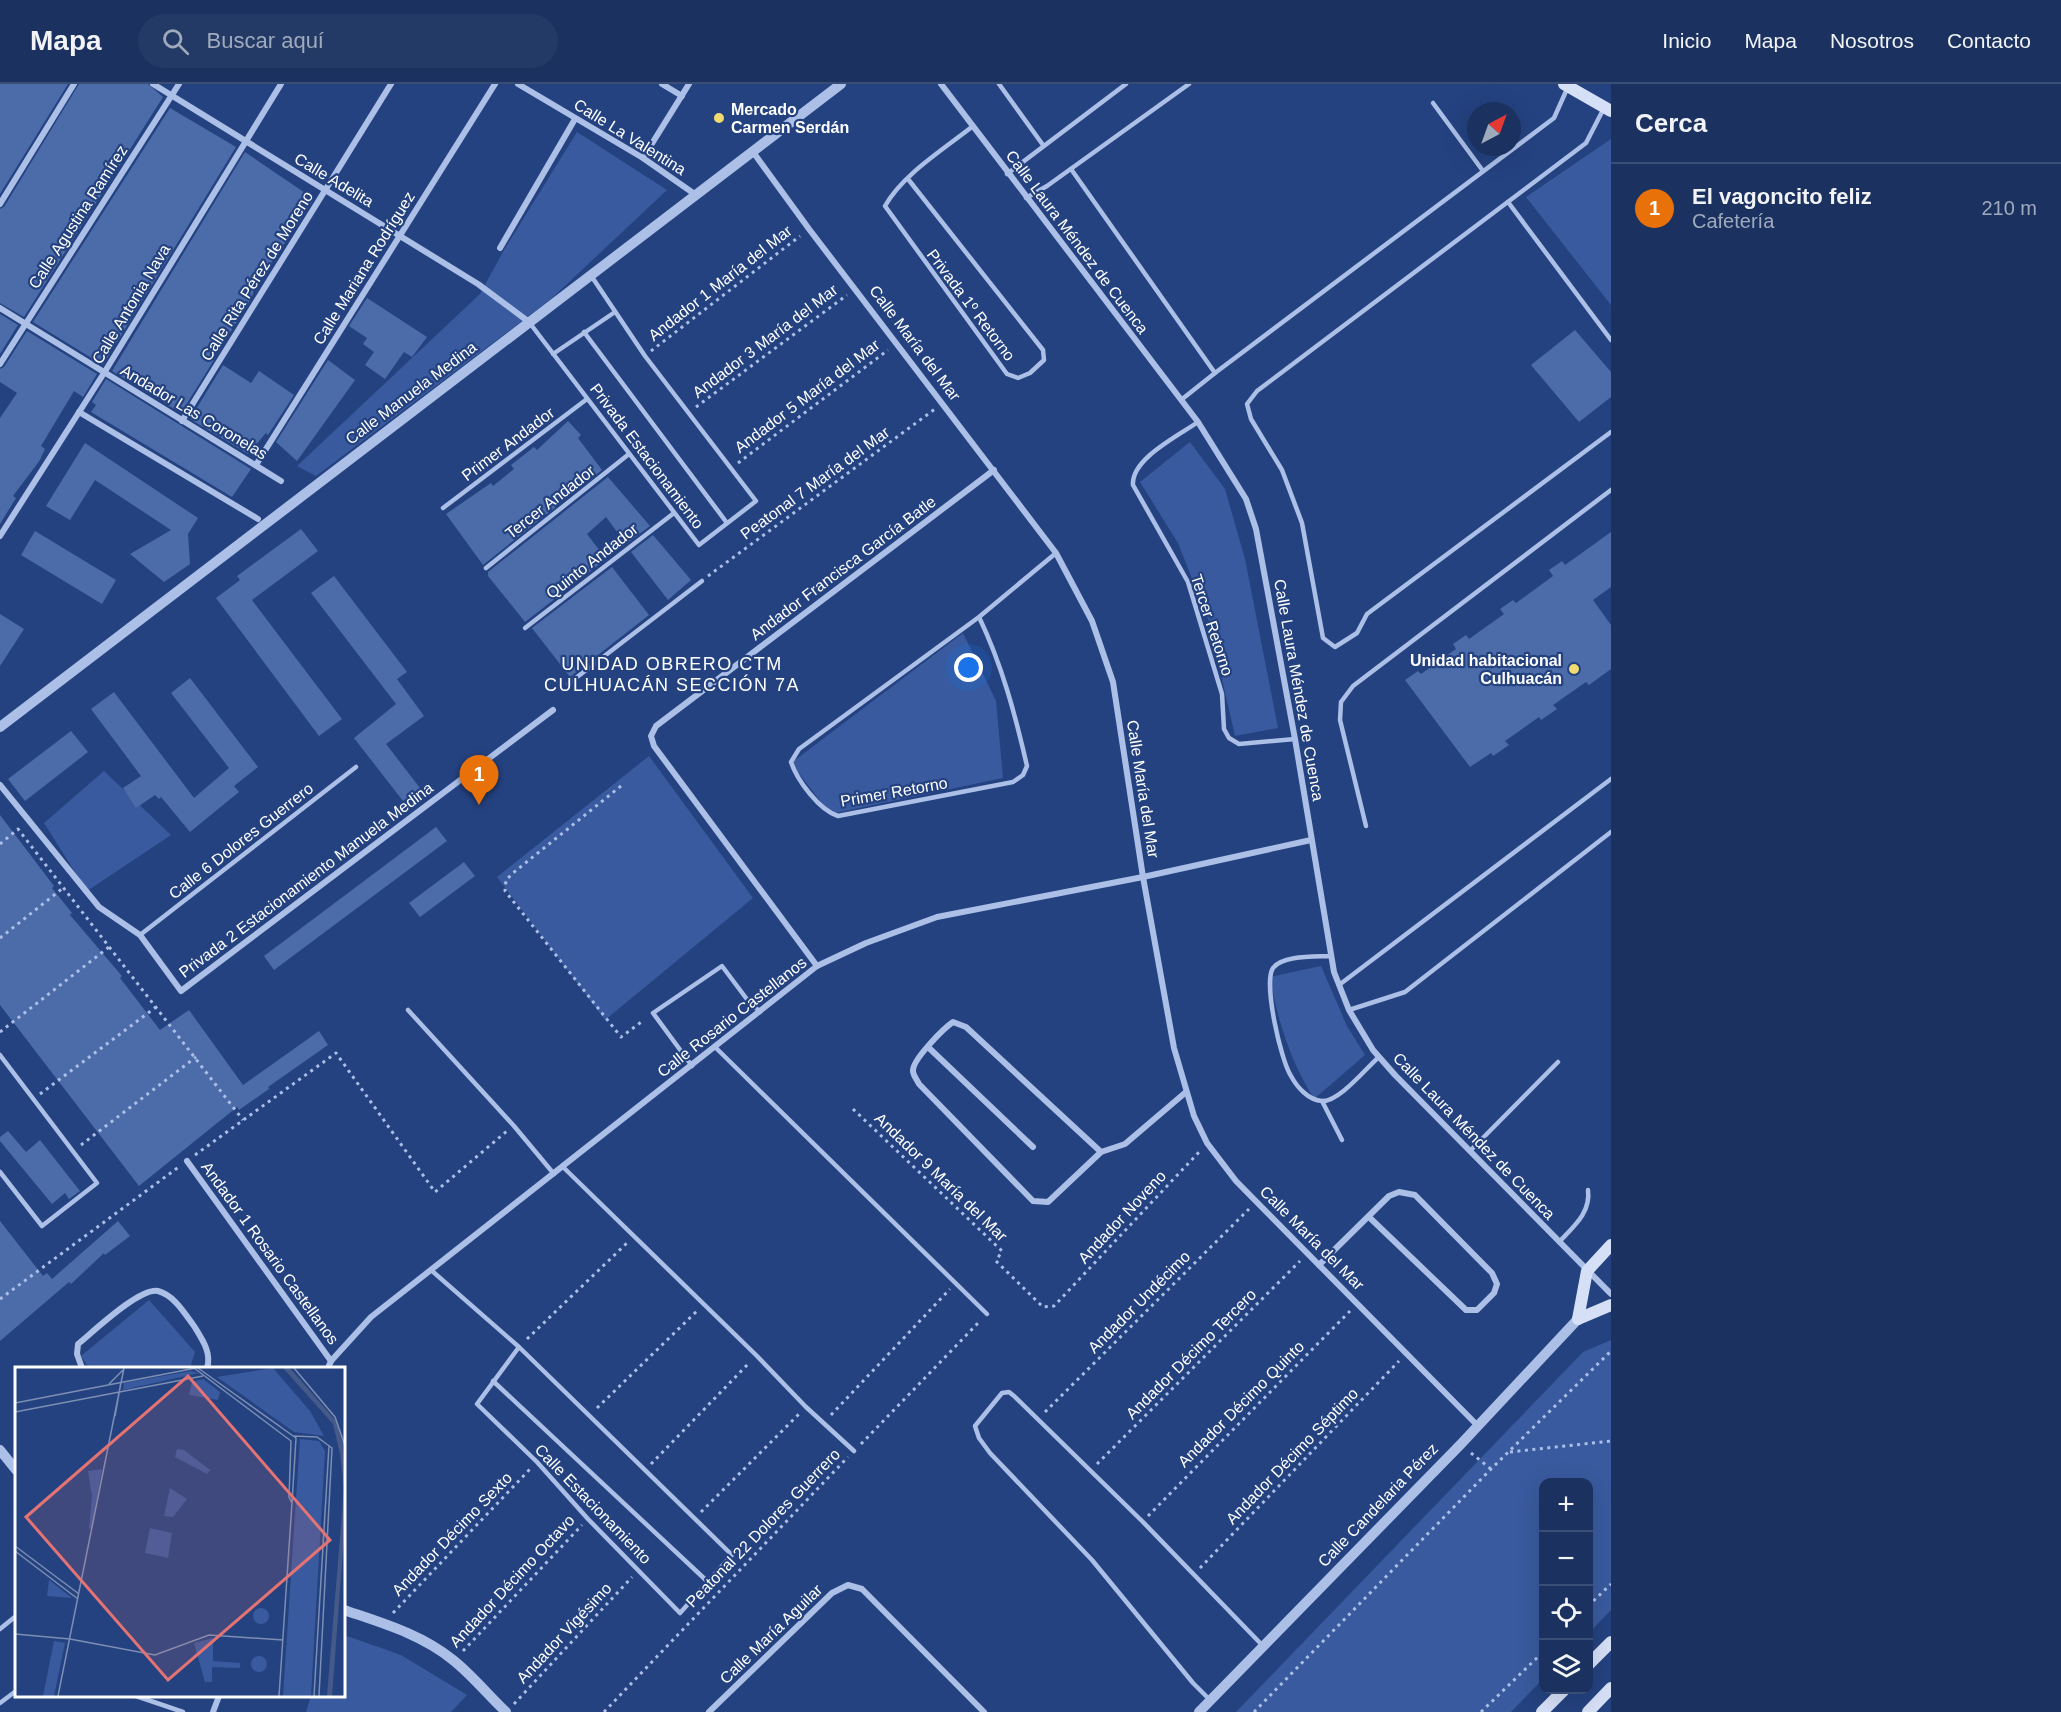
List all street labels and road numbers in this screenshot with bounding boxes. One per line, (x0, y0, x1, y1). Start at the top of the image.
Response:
street label: Calle La Valentina (571, 96, 689, 178)
street label: Calle Agustina Ramírez (25, 142, 131, 292)
street label: Calle Laura Méndez de Cuenca (1002, 147, 1152, 337)
street label: Calle Adelita (291, 150, 377, 210)
street label: Calle Rita Pérez de Moreno (198, 188, 316, 364)
street label: Calle Mariana Rodríguez (310, 188, 418, 348)
street label: Andador 1 María del Mar (645, 221, 795, 344)
street label: Calle Antonia Nava (89, 241, 173, 367)
street label: Privada 1º Retorno (924, 246, 1018, 364)
street label: Andador 3 María del Mar (689, 281, 841, 401)
street label: Calle María del Mar (866, 282, 964, 404)
street label: Andador 5 María del Mar (731, 336, 883, 456)
street label: Calle Manuela Medina (342, 338, 480, 448)
street label: Andador Las Coronelas (118, 361, 270, 463)
street label: Privada Estacionamiento (587, 380, 707, 532)
street label: Primer Andador (458, 403, 558, 484)
street label: Peatonal 7 María del Mar (737, 423, 893, 543)
street label: Tercer Andador (502, 461, 599, 542)
street label: Andador Francisca García Batle (747, 493, 939, 643)
street label: Quinto Andador (543, 520, 642, 602)
street label: Tercer Retorno (1188, 572, 1236, 678)
street label: Calle Laura Méndez de Cuenca (1271, 578, 1327, 802)
street label: Calle María del Mar (1124, 719, 1162, 860)
street label: Primer Retorno (839, 774, 949, 810)
street label: Calle 6 Dolores Guerrero (166, 779, 316, 902)
street label: Privada 2 Estacionamiento Manuela Medina (176, 779, 436, 981)
street label: Calle Rosario Castellanos (654, 954, 810, 1080)
street label: Calle Laura Méndez de Cuenca (1390, 1049, 1558, 1223)
street label: Andador 9 María del Mar (871, 1109, 1011, 1245)
street label: Andador 1 Rosario Castellanos (198, 1158, 342, 1348)
street label: Andador Noveno (1075, 1167, 1169, 1267)
street label: Calle María del Mar (1257, 1183, 1368, 1294)
street label: Andador Undécimo (1085, 1247, 1194, 1356)
street label: Andador Décimo Tercero (1123, 1285, 1260, 1422)
street label: Andador Décimo Quinto (1175, 1338, 1307, 1470)
street label: Andador Décimo Séptimo (1223, 1384, 1362, 1527)
street label: Calle Candelaria Pérez (1315, 1440, 1441, 1570)
street label: Calle Estacionamiento (532, 1441, 654, 1567)
street label: Peatonal 22 Dolores Guerrero (683, 1445, 843, 1611)
street label: Andador Décimo Sexto (389, 1469, 515, 1599)
street label: Andador Décimo Octavo (446, 1511, 578, 1651)
street label: Andador Vigésimo (513, 1579, 615, 1687)
street label: Calle María Aguilar (716, 1580, 826, 1687)

